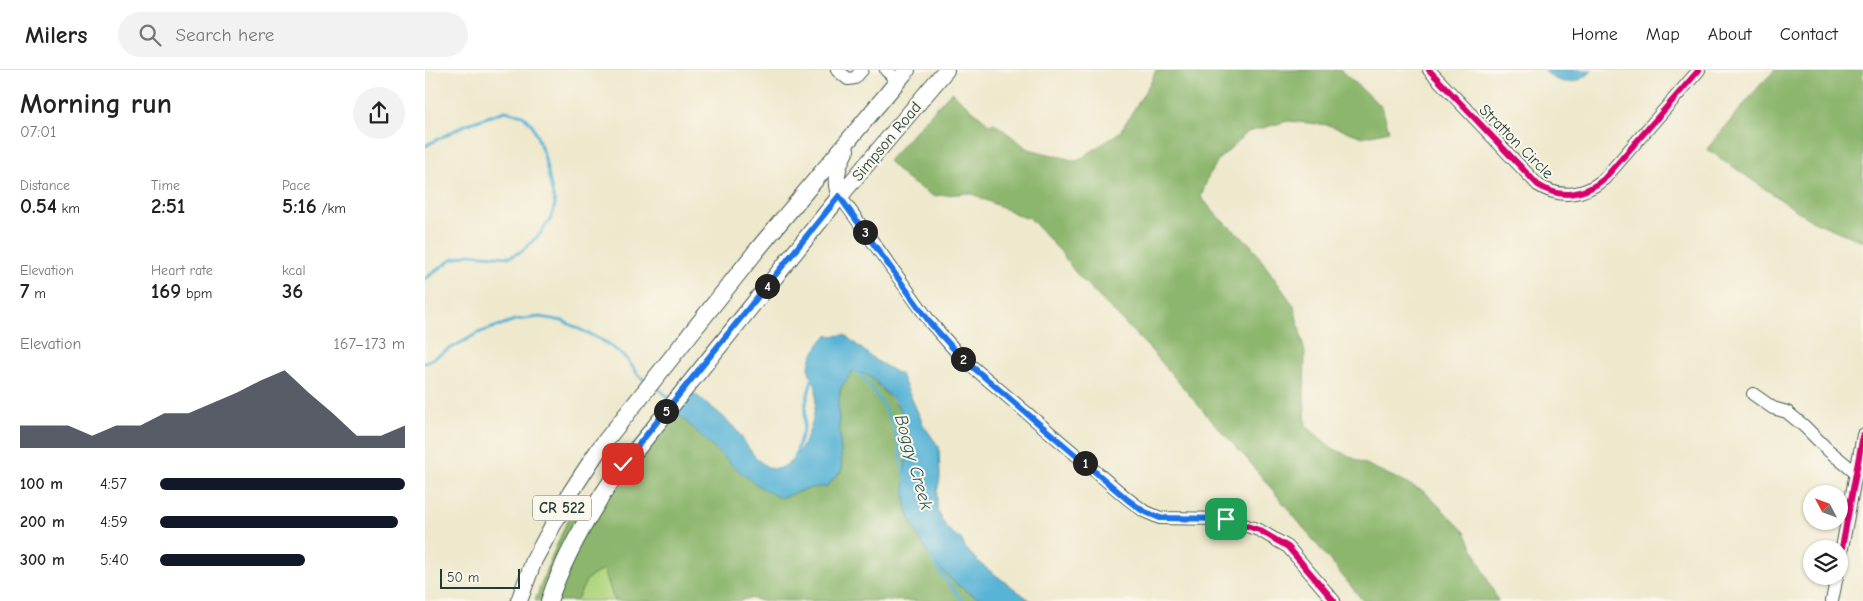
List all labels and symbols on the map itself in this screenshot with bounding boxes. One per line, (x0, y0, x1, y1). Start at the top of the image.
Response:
street label: Simpson Road (848, 98, 925, 185)
street label: Stratton Circle (1475, 101, 1557, 183)
pin: 3 (853, 220, 877, 244)
pin: 4 (755, 274, 779, 298)
pin: 2 (951, 346, 975, 372)
pin: 5 (653, 398, 679, 424)
water label: Boggy Creek (890, 412, 937, 512)
pin (602, 443, 644, 485)
pin: 1 (1073, 450, 1097, 476)
north arrow (1803, 485, 1847, 530)
road number: CR 522 (533, 496, 591, 520)
pin (1205, 498, 1247, 540)
scale bar (440, 566, 520, 589)

